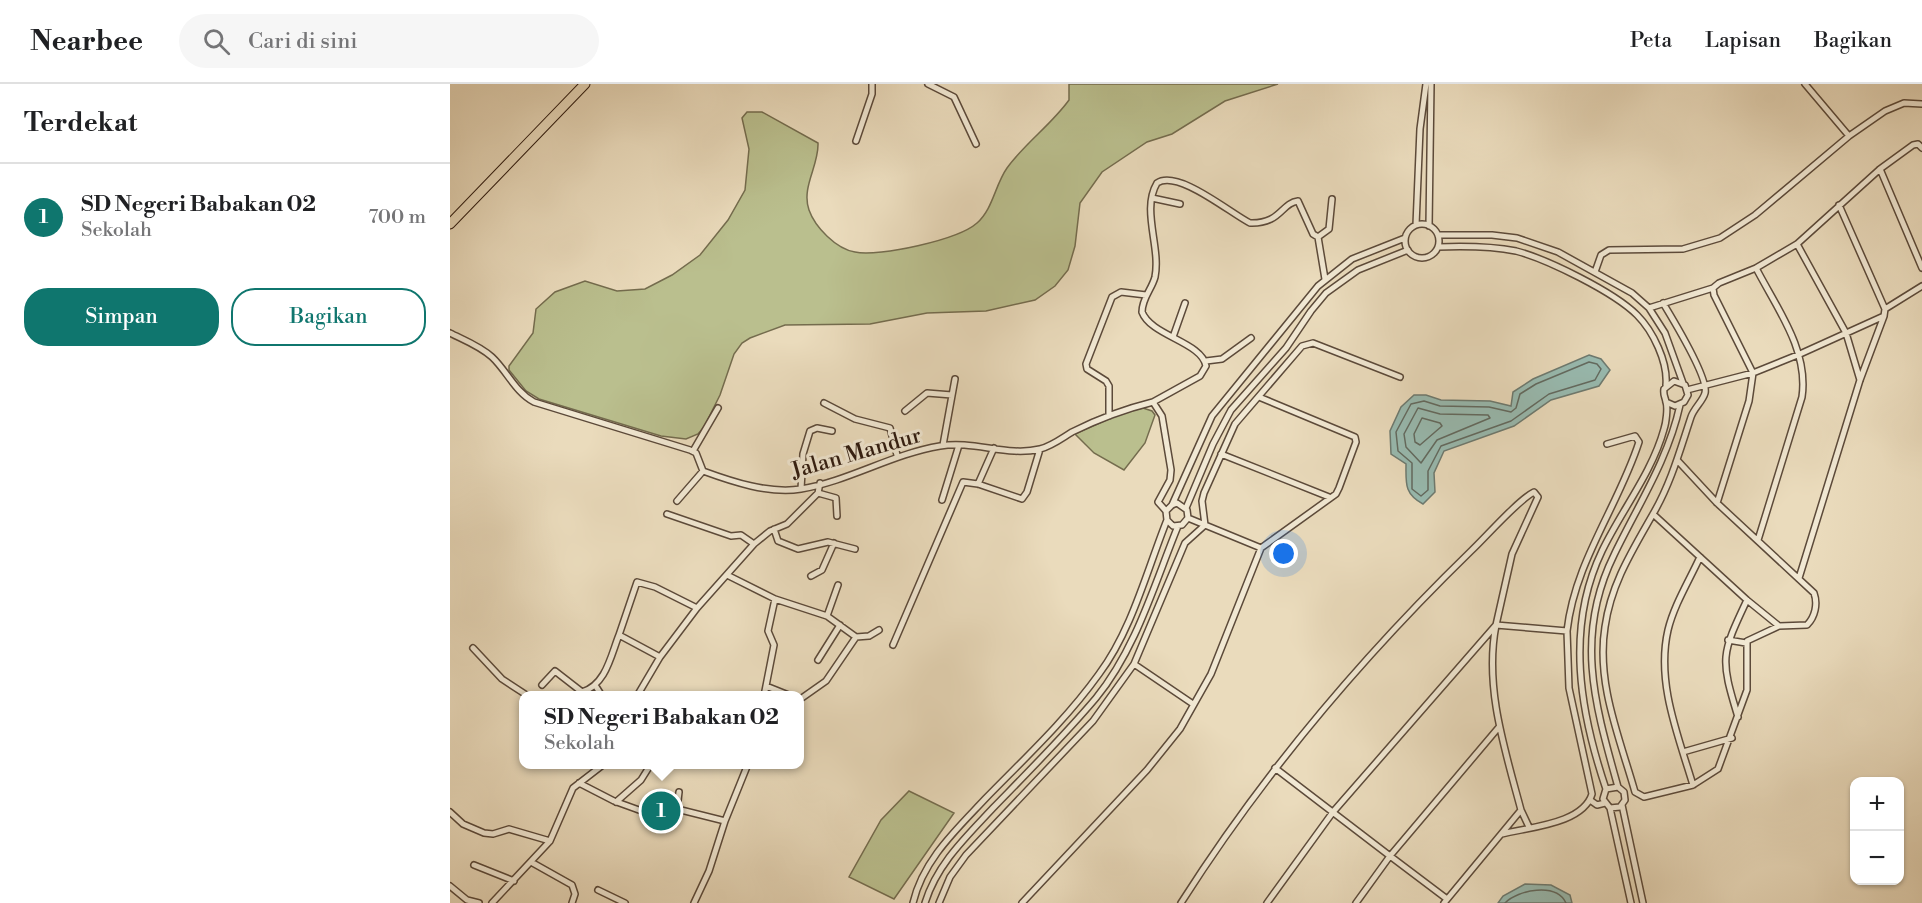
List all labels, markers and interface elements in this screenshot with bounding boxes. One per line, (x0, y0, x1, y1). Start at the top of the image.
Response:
search box (179, 14, 599, 68)
text: Nearbee (30, 24, 143, 59)
icon: search (200, 25, 233, 58)
text: Cari di sini (248, 28, 358, 55)
text: Peta (1630, 28, 1672, 54)
text: Lapisan (1705, 28, 1781, 54)
text: Bagikan (1814, 28, 1892, 54)
text: Terdekat (24, 107, 137, 139)
text: SD Negeri Babakan 02 (81, 191, 316, 218)
text: 1 (39, 205, 48, 230)
text: 700 m (368, 205, 426, 230)
text: Sekolah (81, 218, 152, 243)
button: Simpan (24, 288, 219, 346)
button: Bagikan (231, 288, 426, 346)
street label: Jalan Mandur (787, 422, 925, 485)
your location (1269, 539, 1298, 568)
popup (519, 691, 804, 769)
text: SD Negeri Babakan 02 (544, 704, 779, 731)
text: Sekolah (544, 731, 615, 756)
map controls (1850, 777, 1904, 885)
button: + (1850, 777, 1904, 831)
pin: 1 (642, 788, 680, 834)
button: − (1850, 831, 1904, 885)

